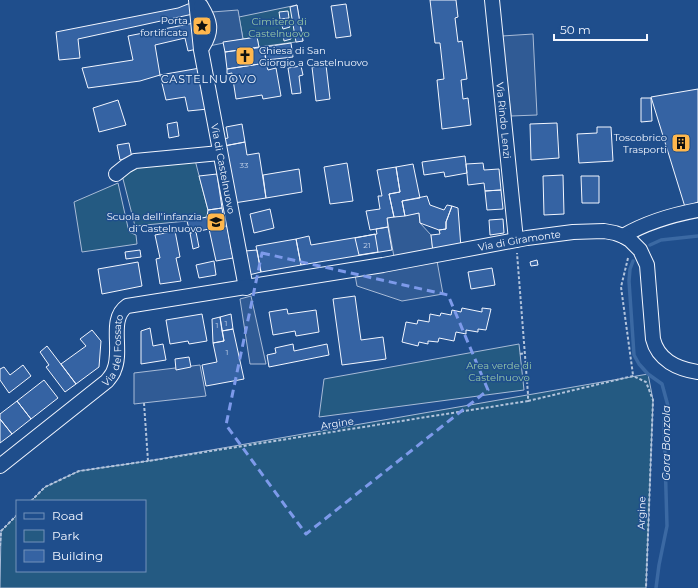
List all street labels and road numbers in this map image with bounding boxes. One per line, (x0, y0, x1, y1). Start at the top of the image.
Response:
street label: Via Rindo Lenzi (493, 82, 514, 159)
street label: Via di Castelnuovo (208, 122, 238, 215)
street label: Via di Giramonte (477, 228, 561, 254)
street label: Via del Fossato (99, 312, 126, 390)
street label: Argine (320, 414, 355, 433)
street label: Argine (634, 496, 649, 530)

